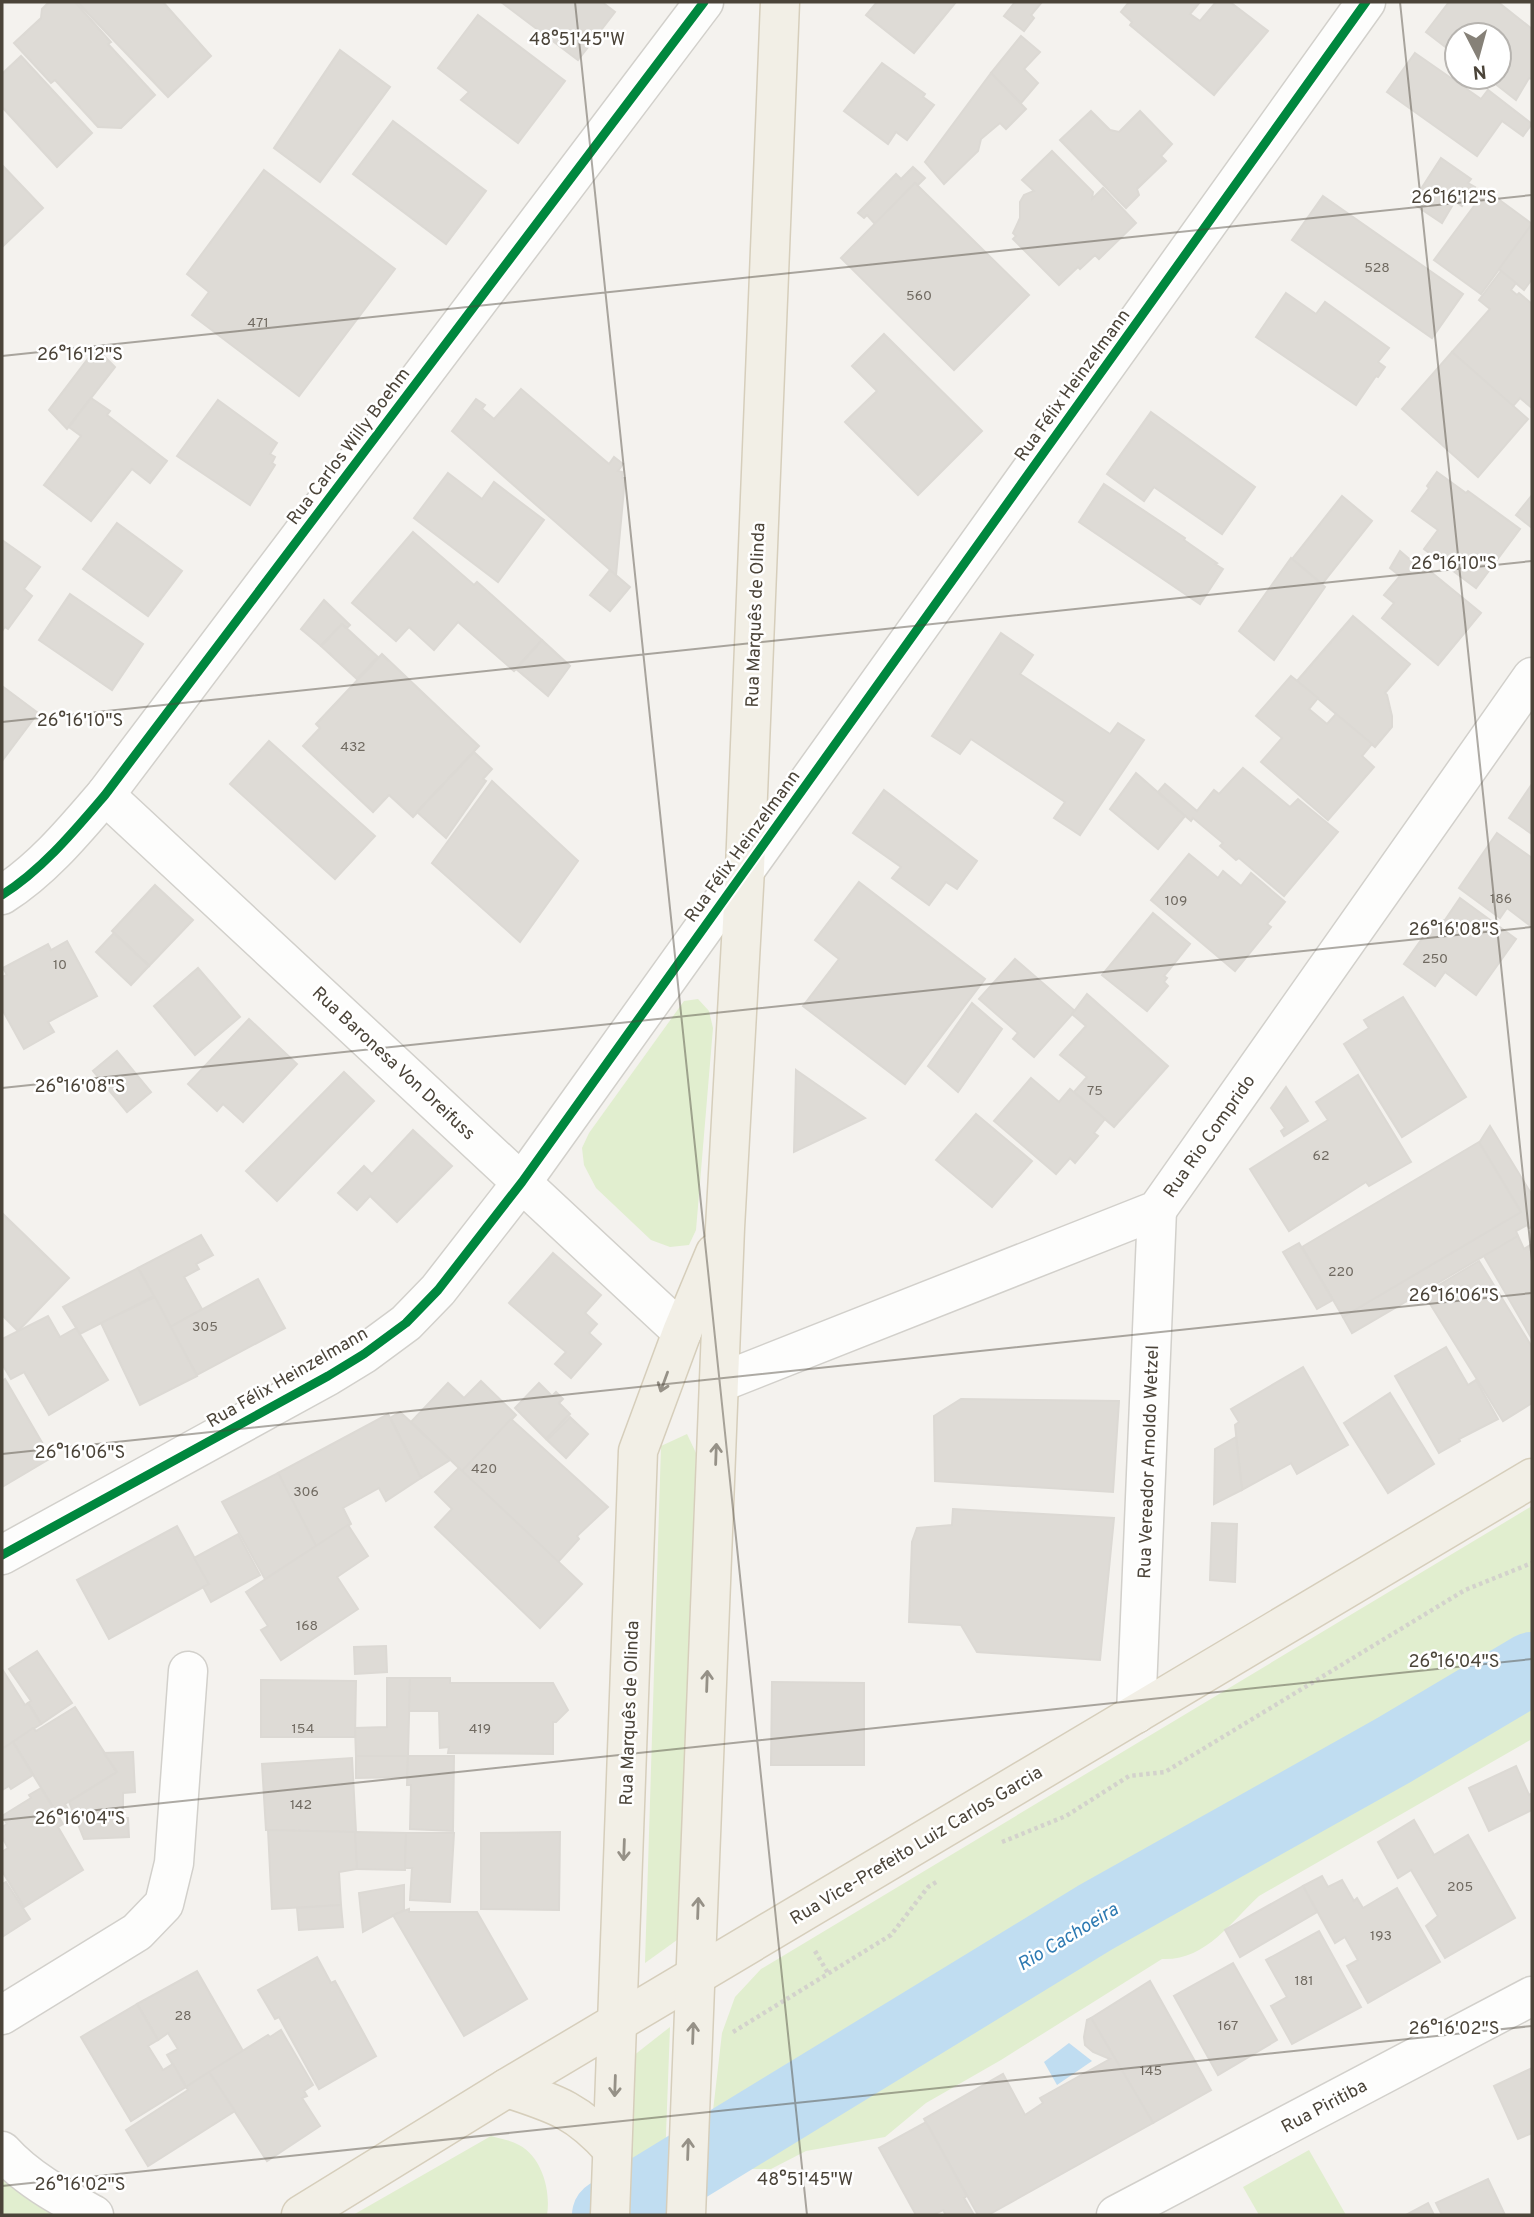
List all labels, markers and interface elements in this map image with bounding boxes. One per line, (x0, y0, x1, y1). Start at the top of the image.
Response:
north arrow (1443, 21, 1513, 91)
text: 48°51'45"W (529, 29, 625, 52)
text: N (1472, 58, 1488, 84)
text: 26°16'12"S (1411, 187, 1497, 210)
house number: 528 (1364, 260, 1390, 277)
house number: 560 (906, 288, 932, 305)
street label: Rua Félix Heinzelmann (1010, 305, 1136, 467)
house number: 471 (247, 315, 269, 332)
text: 26°16'12"S (37, 344, 123, 367)
street label: Rua Carlos Willy Boehm (282, 364, 416, 530)
street label: Rua Marquês de Olinda (742, 522, 771, 708)
text: 26°16'10"S (1411, 553, 1497, 576)
text: 26°16'10"S (37, 710, 123, 733)
house number: 432 (340, 739, 366, 756)
street label: Rua Félix Heinzelmann (680, 766, 806, 928)
house number: 186 (1490, 891, 1512, 908)
house number: 109 (1165, 893, 1187, 910)
text: 26°16'08"S (1408, 919, 1500, 942)
house number: 250 (1422, 951, 1448, 968)
house number: 10 (53, 957, 67, 974)
street label: Rua Baronesa Von Dreifuss (306, 982, 479, 1146)
street label: Rua Rio Comprido (1159, 1071, 1261, 1203)
text: 26°16'08"S (34, 1076, 126, 1099)
house number: 75 (1087, 1083, 1103, 1100)
house number: 62 (1313, 1148, 1329, 1165)
house number: 220 (1328, 1264, 1354, 1281)
text: 26°16'06"S (1409, 1285, 1499, 1308)
house number: 305 (192, 1319, 218, 1336)
street label: Rua Félix Heinzelmann (203, 1323, 373, 1434)
street label: Rua Vereador Arnoldo Wetzel (1134, 1345, 1165, 1579)
one-way arrow (657, 1371, 669, 1393)
text: 26°16'06"S (35, 1442, 125, 1465)
one-way arrow (710, 1442, 723, 1465)
house number: 420 (471, 1461, 497, 1478)
house number: 306 (293, 1484, 319, 1501)
house number: 168 (296, 1618, 318, 1635)
street label: Rua Marquês de Olinda (616, 1620, 645, 1806)
text: 26°16'04"S (1408, 1651, 1500, 1674)
one-way arrow (701, 1670, 714, 1693)
house number: 154 (292, 1721, 314, 1738)
house number: 419 (469, 1721, 491, 1738)
street label: Rua Vice-Prefeito Luiz Carlos Garcia (786, 1762, 1047, 1931)
house number: 142 (290, 1797, 312, 1814)
text: 26°16'04"S (34, 1808, 126, 1831)
one-way arrow (617, 1838, 631, 1861)
house number: 205 (1447, 1879, 1473, 1896)
one-way arrow (692, 1897, 705, 1920)
water label: Rio Cachoeira (1013, 1898, 1123, 1977)
house number: 193 (1370, 1928, 1392, 1945)
house number: 181 (1295, 1973, 1313, 1990)
house number: 28 (174, 2008, 192, 2025)
house number: 167 (1218, 2018, 1238, 2035)
text: 26°16'02"S (1408, 2018, 1500, 2041)
one-way arrow (686, 2022, 699, 2045)
house number: 145 (1140, 2063, 1162, 2080)
one-way arrow (609, 2074, 622, 2097)
street label: Rua Piritiba (1278, 2075, 1372, 2140)
one-way arrow (682, 2137, 695, 2160)
text: 48°51'45"W (757, 2169, 853, 2192)
text: 26°16'02"S (34, 2174, 126, 2197)

